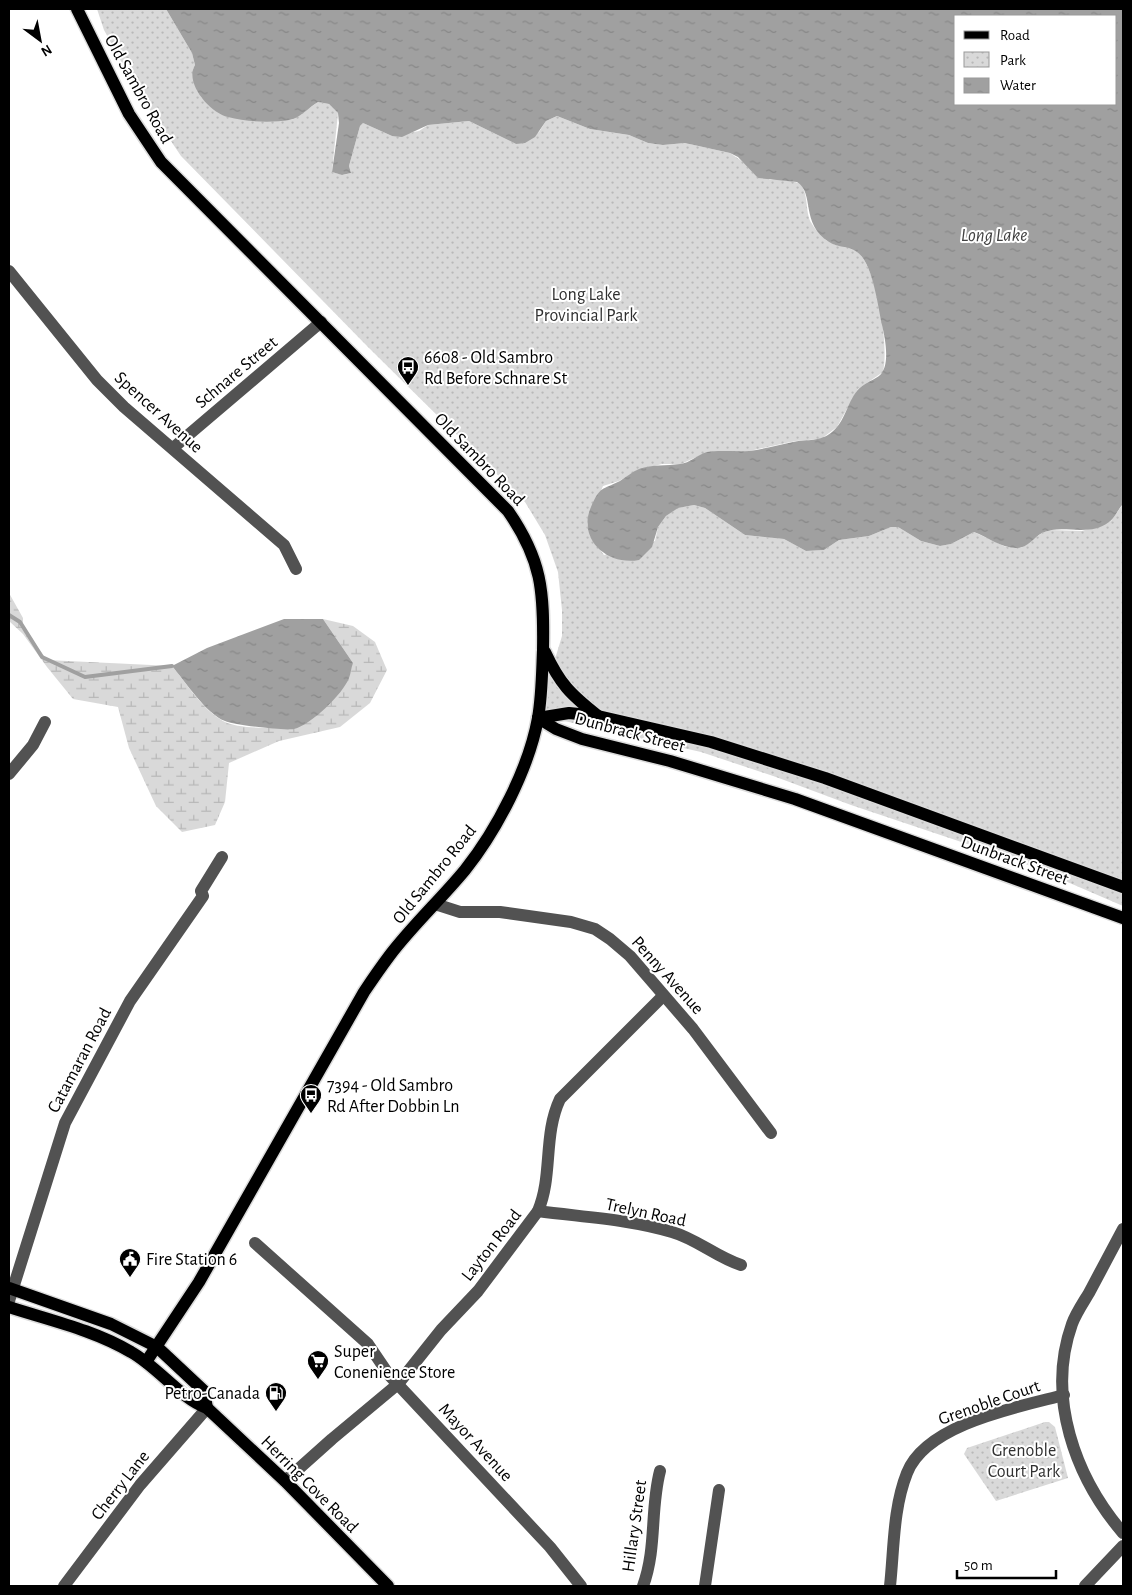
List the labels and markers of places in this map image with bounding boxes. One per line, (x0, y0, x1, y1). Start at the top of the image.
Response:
place label: 6608 - Old Sambro Rd Before Schnare St (424, 349, 568, 388)
bus stop icon: 6608 - Old Sambro Rd Before Schnare St (396, 355, 420, 386)
place label: 7394 - Old Sambro Rd After Dobbin Ln (327, 1077, 460, 1116)
bus stop icon: 7394 - Old Sambro Rd After Dobbin Ln (299, 1083, 323, 1114)
public building icon: Fire Station 6 (118, 1247, 142, 1278)
place label: Fire Station 6 (146, 1251, 237, 1269)
place label: Super Conenience Store (334, 1343, 455, 1382)
supermarket icon: Super Conenience Store (306, 1349, 330, 1380)
fuel station icon: Petro-Canada (264, 1381, 288, 1412)
place label: Petro-Canada (164, 1385, 260, 1403)

